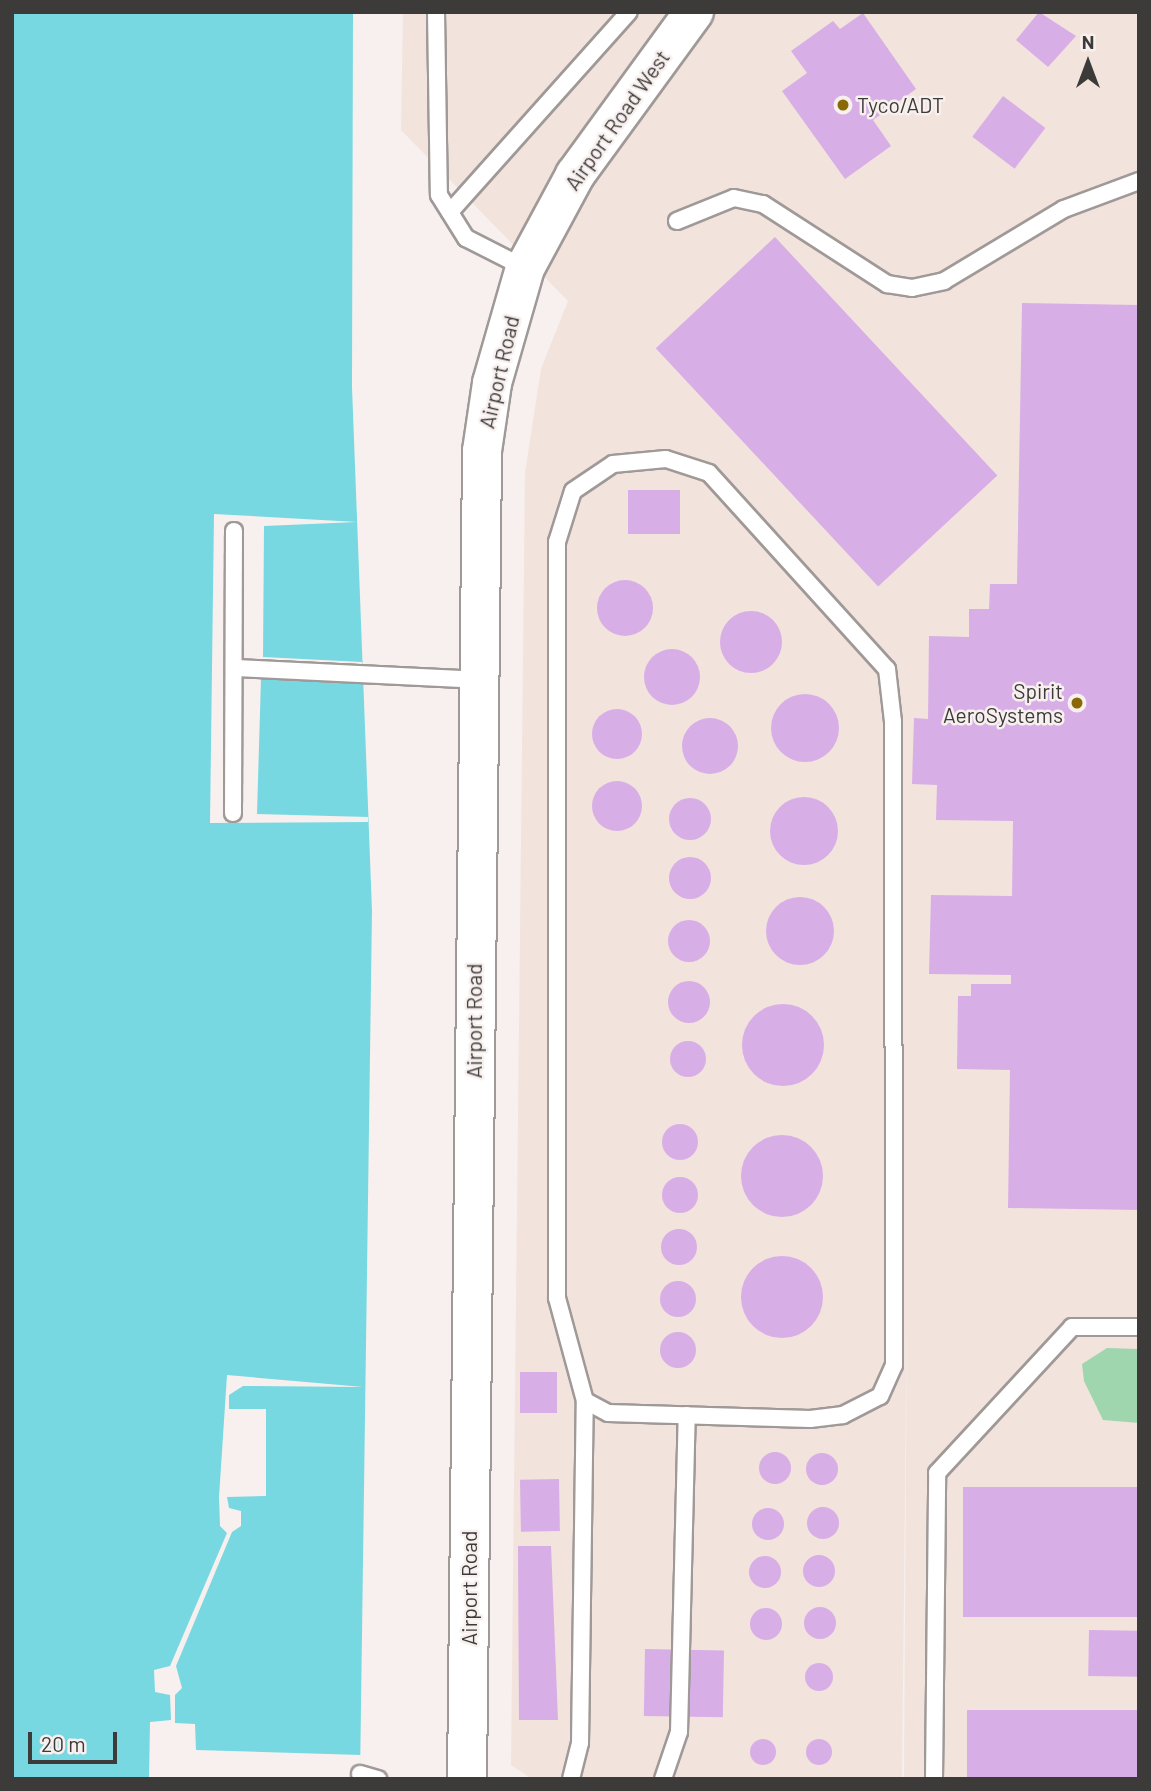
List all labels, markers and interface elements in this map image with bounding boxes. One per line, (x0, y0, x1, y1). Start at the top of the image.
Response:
north arrow (1053, 28, 1123, 98)
text: N (1082, 30, 1094, 53)
street label: Airport Road West (559, 45, 675, 195)
place label: Tyco/ADT (857, 92, 944, 118)
marker: Tyco/ADT (835, 97, 851, 113)
street label: Airport Road (474, 313, 524, 431)
place label: Spirit AeroSystems (943, 678, 1063, 728)
marker: Spirit AeroSystems (1069, 695, 1085, 711)
street label: Airport Road (461, 964, 487, 1078)
street label: Airport Road (456, 1531, 482, 1645)
scale bar (32, 1718, 121, 1762)
text: 20 m (41, 1731, 86, 1756)

